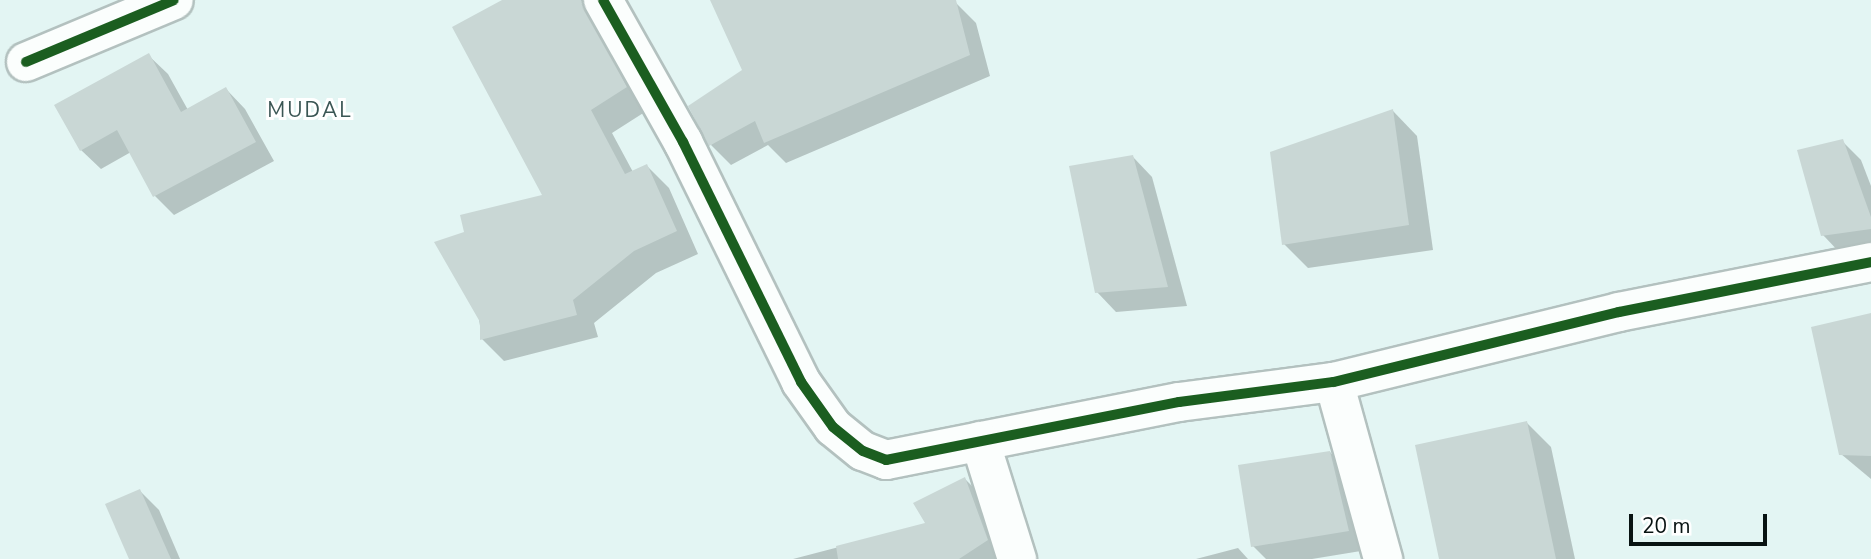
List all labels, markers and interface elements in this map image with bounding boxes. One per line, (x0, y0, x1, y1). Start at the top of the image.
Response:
district label: MUDAL (268, 97, 352, 123)
scale bar (1633, 500, 1771, 544)
text: 20 m (1642, 512, 1691, 540)

